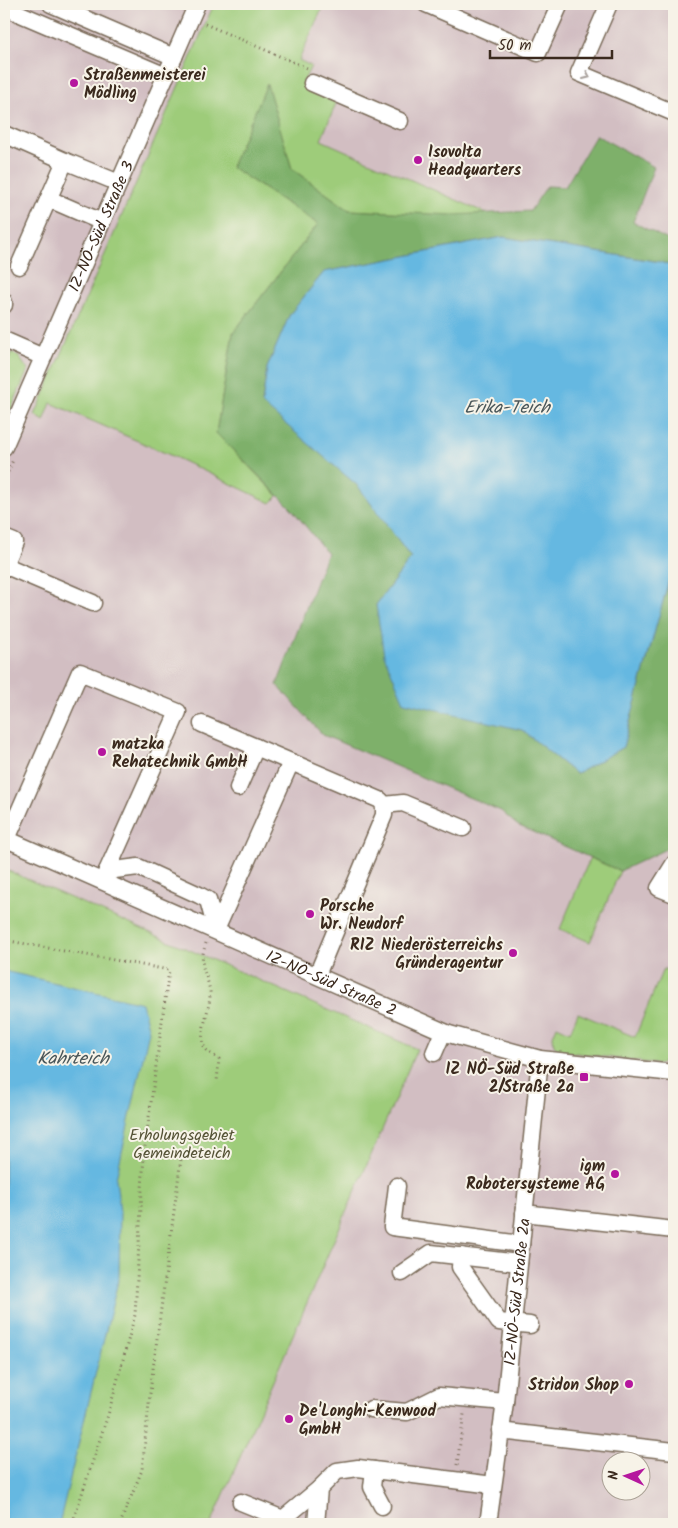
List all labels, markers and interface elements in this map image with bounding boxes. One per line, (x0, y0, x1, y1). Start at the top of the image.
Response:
scale bar (490, 28, 613, 60)
text: 50 m (498, 34, 532, 58)
place label: Straßenmeisterei Mödling (84, 63, 206, 106)
one-way arrow (582, 70, 591, 81)
marker: Straßenmeisterei Mödling (68, 77, 80, 89)
place label: Isovolta Headquarters (428, 140, 522, 183)
marker: Isovolta Headquarters (412, 154, 424, 166)
street label: IZ-NÖ-Süd Straße 3 (62, 157, 141, 296)
water label: Erika-Teich (464, 394, 551, 423)
place label: matzka Rehatechnik GmbH (112, 732, 248, 775)
marker: matzka Rehatechnik GmbH (96, 746, 108, 758)
place label: Porsche Wr. Neudorf (320, 894, 405, 937)
marker: Porsche Wr. Neudorf (304, 908, 316, 920)
place label: RIZ Niederösterreichs Gründeragentur (350, 933, 504, 976)
street label: IZ-NÖ-Süd Straße 2 (262, 944, 400, 1023)
marker: RIZ Niederösterreichs Gründeragentur (507, 947, 519, 959)
water label: Kahrteich (37, 1045, 110, 1074)
place label: IZ NÖ-Süd Straße 2/Straße 2a (445, 1057, 574, 1100)
marker: IZ NÖ-Süd Straße 2/Straße 2a (578, 1071, 590, 1083)
park label: Erholungsgebiet Gemeindeteich (129, 1123, 236, 1166)
place label: igm Robotersysteme AG (466, 1154, 605, 1197)
marker: igm Robotersysteme AG (609, 1168, 621, 1180)
street label: IZ-NÖ-Süd Straße 2a (498, 1217, 538, 1367)
place label: Stridon Shop (528, 1373, 619, 1398)
marker: Stridon Shop (623, 1378, 635, 1390)
place label: De'Longhi-Kenwood GmbH (299, 1399, 436, 1442)
marker: De'Longhi-Kenwood GmbH (283, 1413, 295, 1425)
north arrow (600, 1450, 650, 1500)
text: N (603, 1470, 625, 1480)

